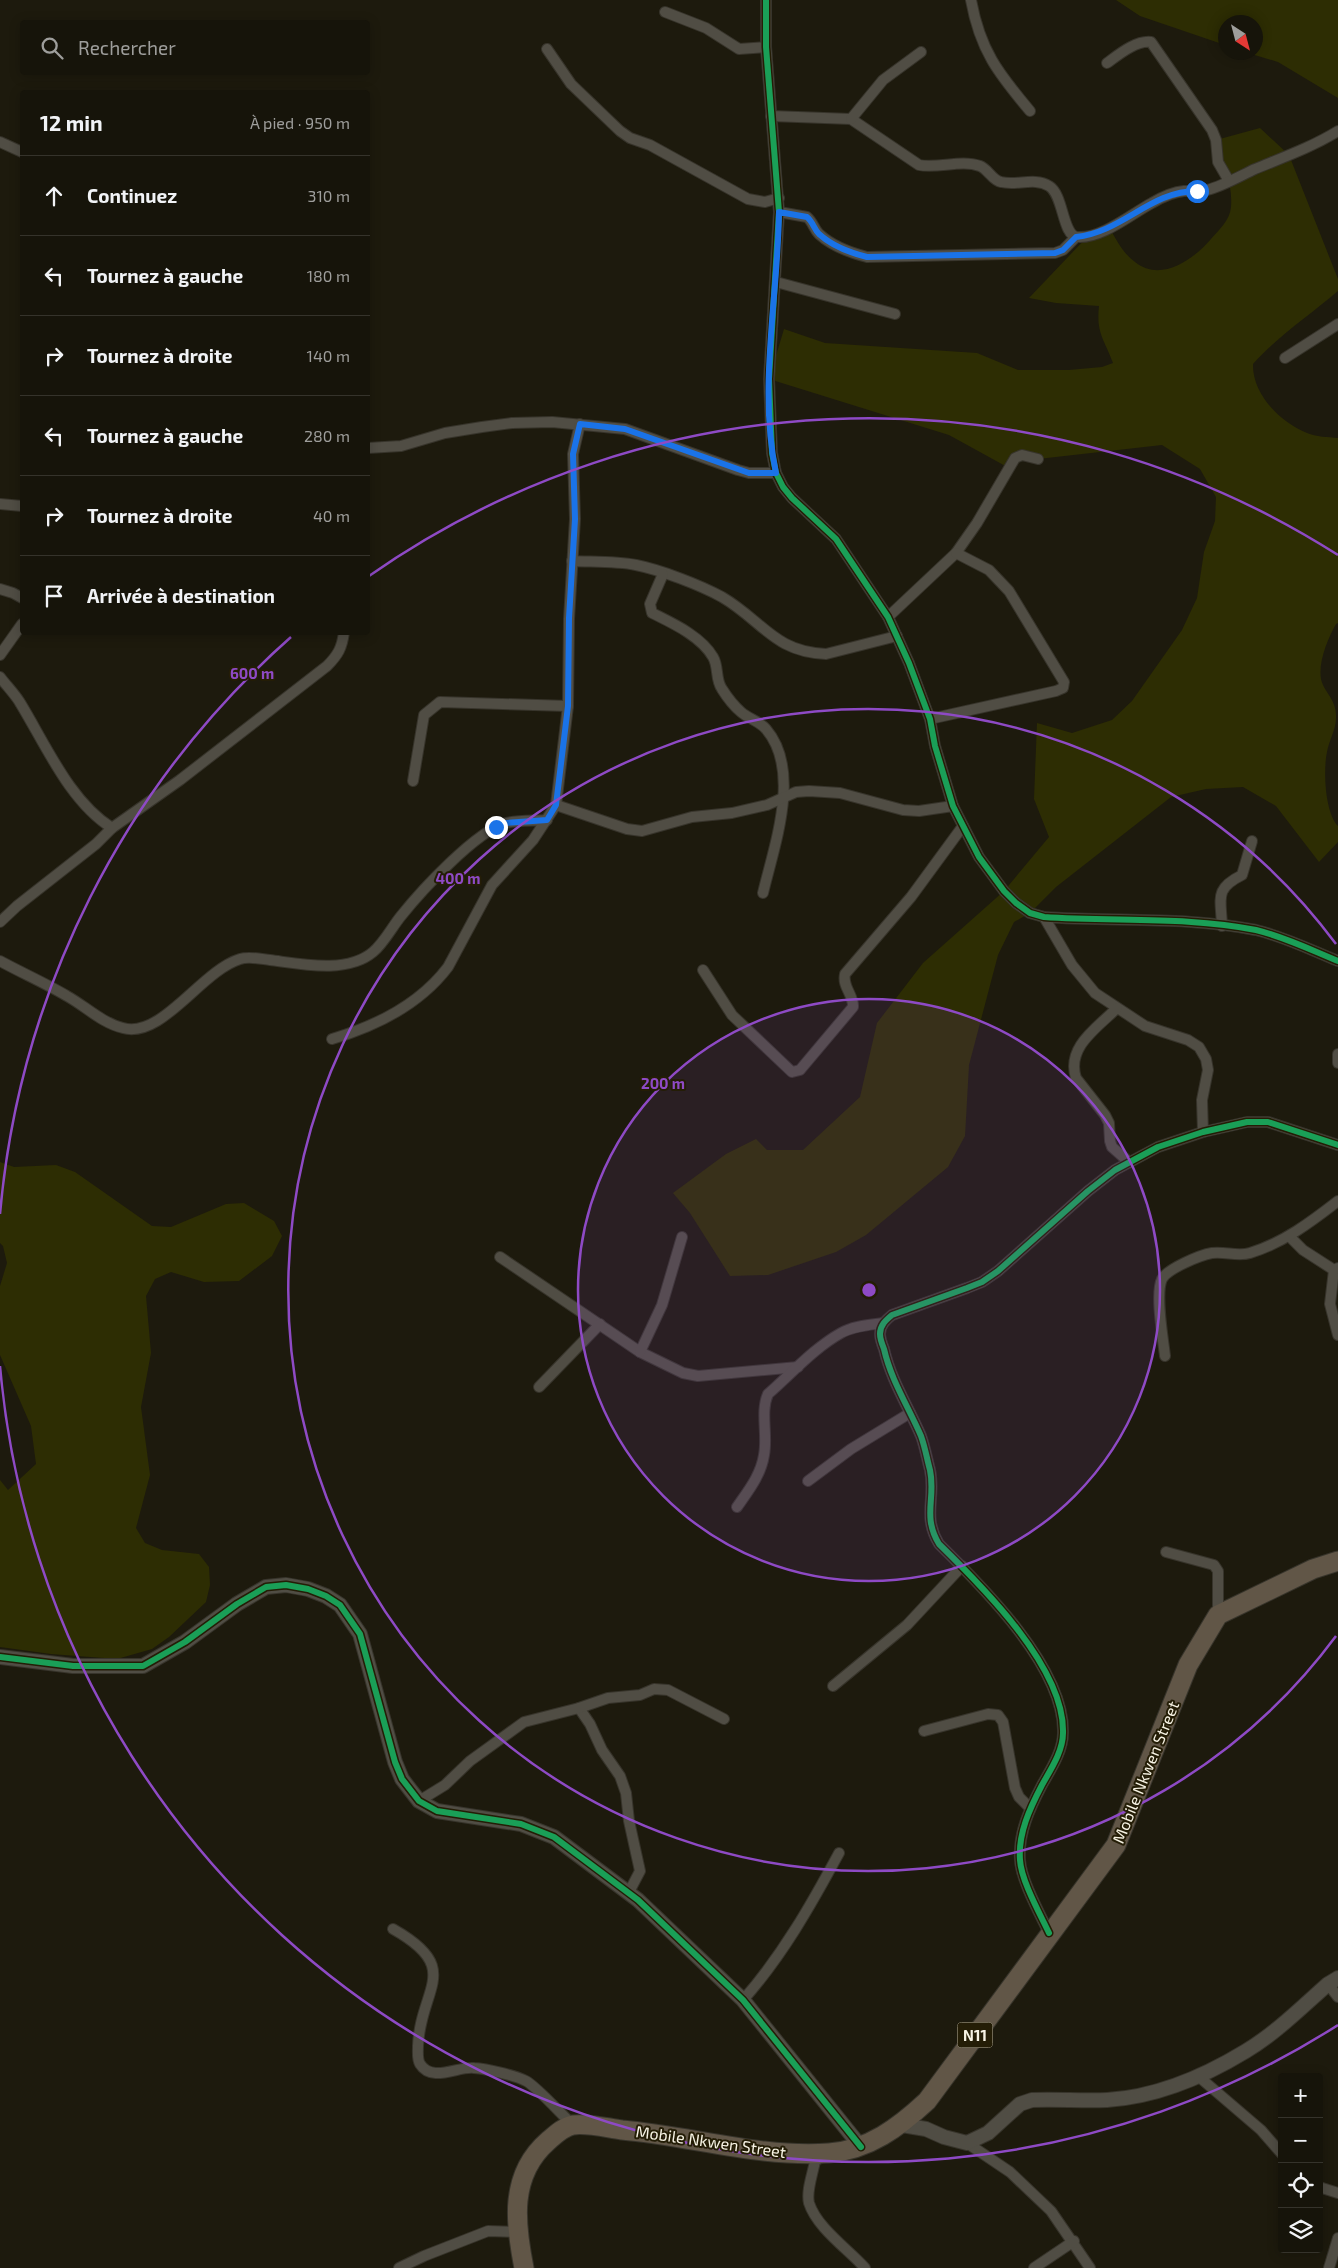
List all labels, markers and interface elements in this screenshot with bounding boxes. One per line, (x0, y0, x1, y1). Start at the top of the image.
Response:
north arrow (1218, 15, 1263, 60)
search box (20, 20, 370, 75)
icon: search (38, 34, 66, 62)
text: Rechercher (78, 36, 176, 59)
text: 12 min (40, 110, 103, 135)
text: À pied · 950 m (250, 113, 350, 132)
route start (1186, 180, 1209, 203)
icon: ahead (40, 182, 68, 210)
text: Continuez (87, 184, 177, 207)
text: 310 m (308, 186, 350, 205)
icon: left (40, 262, 68, 290)
text: Tournez à gauche (87, 264, 243, 287)
text: 180 m (307, 266, 350, 285)
icon: right (40, 342, 68, 370)
text: Tournez à droite (87, 344, 233, 367)
text: 140 m (307, 346, 350, 365)
icon: left (40, 422, 68, 450)
text: Tournez à gauche (87, 424, 243, 447)
text: 280 m (304, 426, 350, 445)
icon: right (40, 502, 68, 530)
text: Tournez à droite (87, 504, 233, 527)
text: 40 m (313, 506, 350, 525)
icon: arrive (40, 582, 68, 610)
text: Arrivée à destination (87, 584, 275, 607)
text: 600 m (230, 664, 274, 682)
route end (485, 816, 508, 839)
text: 400 m (436, 869, 480, 887)
text: 200 m (641, 1074, 685, 1092)
centre of rings (860, 1281, 878, 1299)
street label: Mobile Nkwen Street (1108, 1698, 1182, 1846)
road number: N11 (958, 2022, 992, 2048)
map controls (1278, 2073, 1323, 2253)
button: + (1278, 2073, 1323, 2118)
button: − (1278, 2118, 1323, 2163)
street label: Mobile Nkwen Street (635, 2121, 787, 2161)
button: locate (1278, 2163, 1323, 2208)
button: layers (1278, 2208, 1323, 2253)

